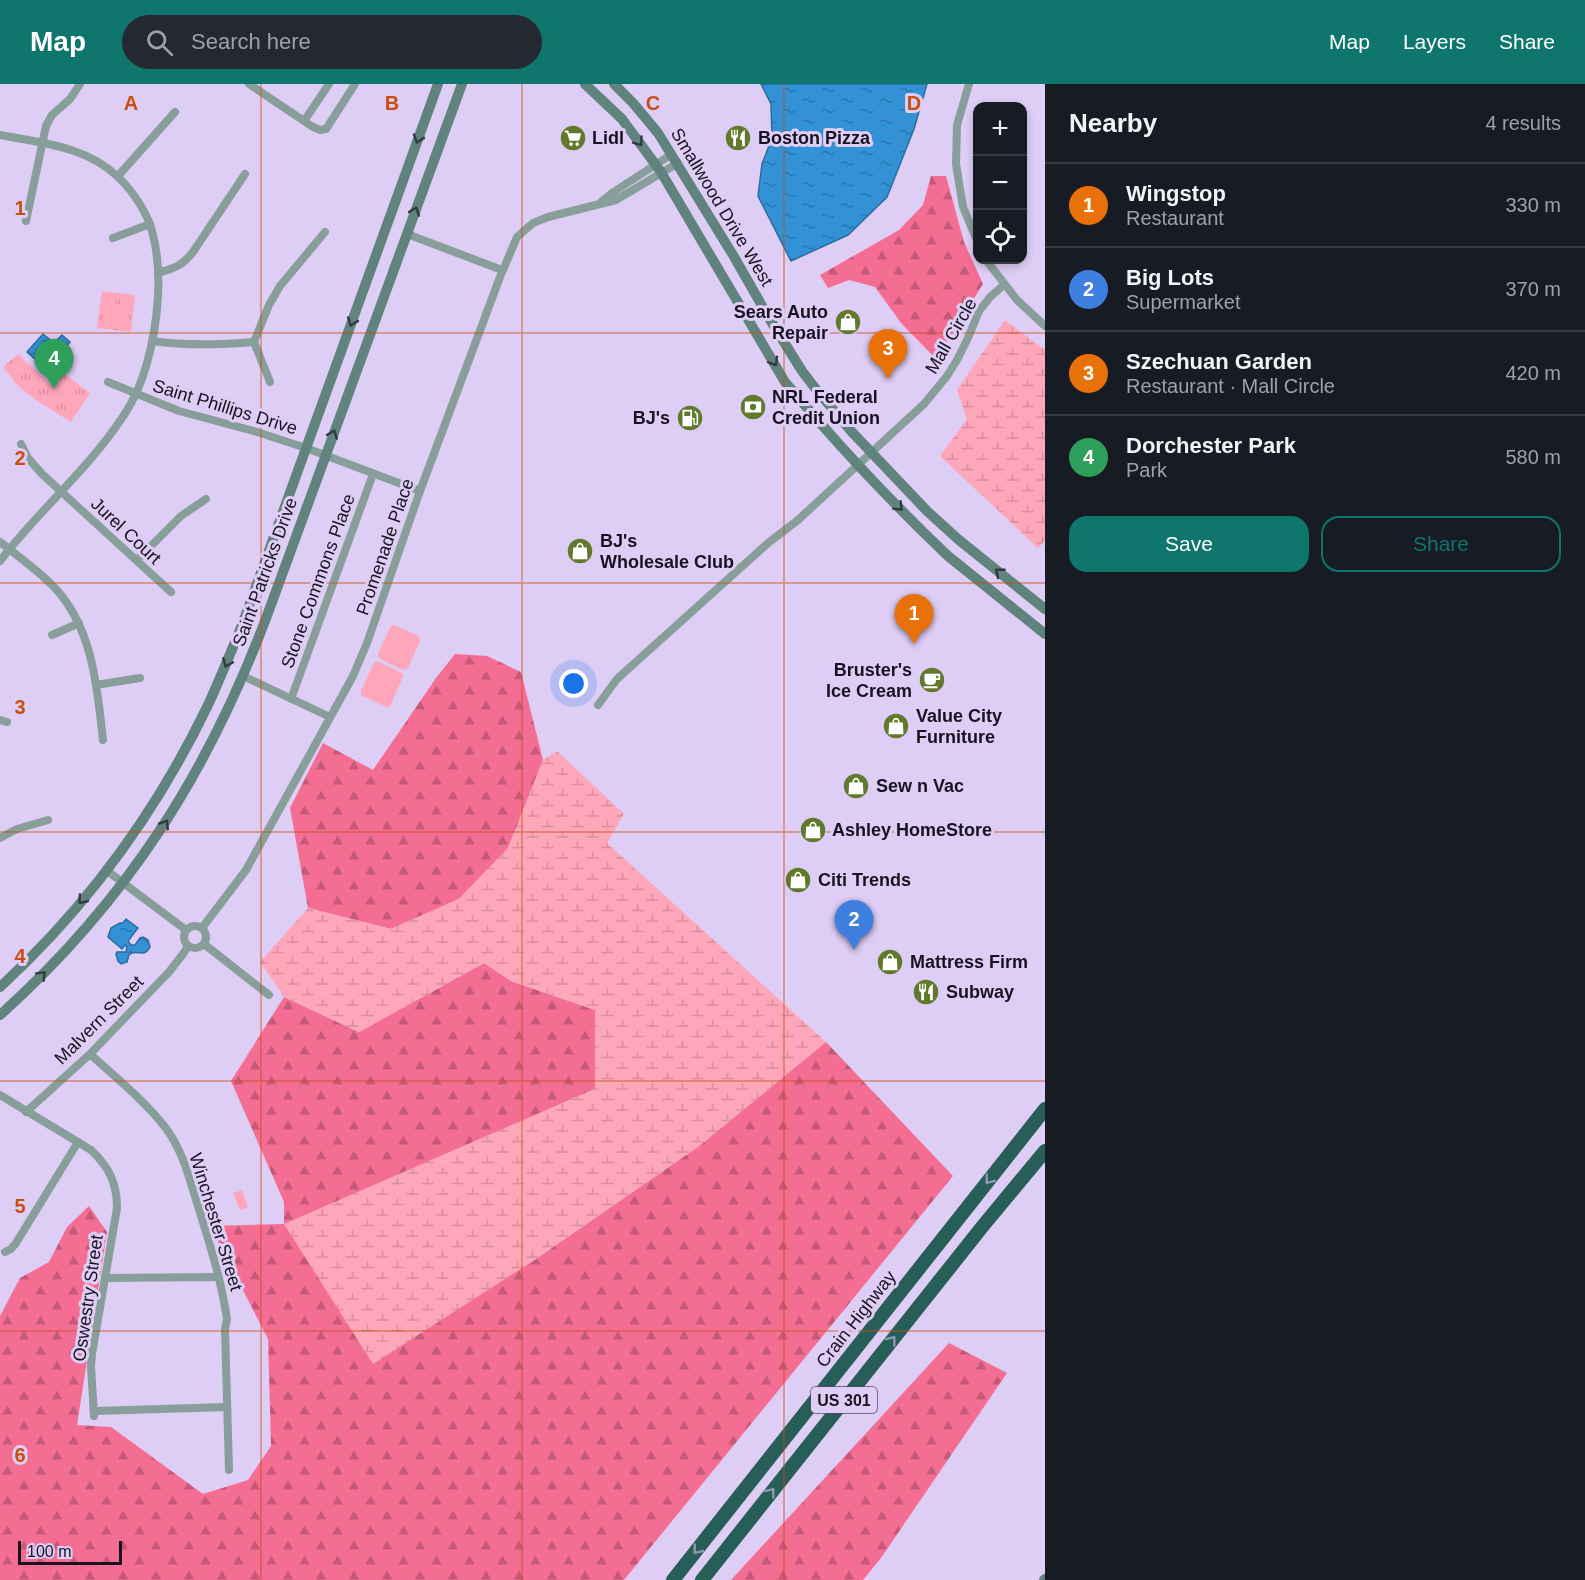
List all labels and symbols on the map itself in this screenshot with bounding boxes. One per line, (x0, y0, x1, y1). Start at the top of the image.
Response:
text: A (124, 92, 138, 114)
text: B (385, 92, 399, 114)
text: C (646, 92, 660, 114)
text: D (907, 92, 921, 114)
supermarket icon: Lidl (558, 123, 588, 153)
restaurant icon: Boston Pizza (723, 123, 753, 153)
street label: Smallwood Drive West (667, 124, 777, 290)
place label: Lidl (592, 128, 624, 148)
place label: Boston Pizza (758, 128, 871, 148)
one-way arrow (413, 133, 426, 144)
one-way arrow (632, 135, 643, 146)
text: 1 (14, 197, 26, 219)
one-way arrow (408, 206, 421, 217)
street label: Mall Circle (921, 295, 981, 377)
place label: Sears Auto Repair (734, 302, 828, 343)
shop icon: Sears Auto Repair (833, 307, 863, 337)
one-way arrow (347, 316, 359, 327)
pin: 3 (868, 330, 908, 379)
pin: 4 (34, 340, 74, 389)
one-way arrow (766, 356, 778, 366)
street label: Saint Phillips Drive (150, 375, 300, 439)
place label: NRL Federal Credit Union (772, 387, 880, 428)
bank icon: NRL Federal Credit Union (738, 392, 768, 422)
fuel station icon: BJ's (675, 403, 705, 433)
place label: BJ's (633, 408, 670, 428)
one-way arrow (326, 429, 339, 440)
text: 2 (14, 447, 26, 469)
street label: Promenade Place (352, 476, 418, 618)
street label: Stone Commons Place (277, 491, 359, 671)
street label: Jurel Court (87, 494, 165, 568)
street label: Saint Patricks Drive (229, 495, 301, 649)
one-way arrow (892, 500, 902, 511)
place label: BJ's Wholesale Club (600, 531, 734, 572)
shop icon: BJ's Wholesale Club (565, 536, 595, 566)
one-way arrow (995, 569, 1006, 580)
pin: 1 (894, 594, 934, 644)
one-way arrow (222, 657, 234, 668)
place label: Bruster's Ice Cream (826, 660, 912, 701)
cafe icon: Bruster's Ice Cream (917, 665, 947, 695)
your location (559, 669, 588, 698)
text: 3 (14, 696, 26, 718)
place label: Value City Furniture (916, 706, 1002, 747)
shop icon: Value City Furniture (881, 711, 911, 741)
shop icon: Sew n Vac (841, 771, 871, 801)
place label: Sew n Vac (876, 776, 964, 796)
shop icon: Ashley HomeStore (798, 815, 828, 845)
one-way arrow (158, 820, 169, 831)
place label: Ashley HomeStore (832, 820, 992, 840)
shop icon: Citi Trends (783, 865, 813, 895)
place label: Citi Trends (818, 870, 911, 890)
one-way arrow (78, 893, 89, 904)
pin: 2 (834, 900, 874, 950)
text: 4 (14, 945, 26, 967)
shop icon: Mattress Firm (875, 947, 905, 977)
place label: Mattress Firm (910, 952, 1028, 972)
one-way arrow (35, 972, 46, 983)
street label: Malvern Street (51, 972, 147, 1068)
restaurant icon: Subway (911, 977, 941, 1007)
place label: Subway (946, 982, 1014, 1002)
street label: Winchester Street (186, 1151, 246, 1293)
one-way arrow (985, 1174, 996, 1185)
text: 5 (14, 1195, 26, 1217)
street label: Oswestry Street (69, 1233, 107, 1363)
street label: Crain Highway (812, 1267, 900, 1371)
one-way arrow (885, 1336, 896, 1347)
road number: US 301 (811, 1387, 877, 1413)
text: 6 (14, 1444, 26, 1466)
one-way arrow (763, 1488, 774, 1499)
scale bar (18, 1538, 122, 1566)
one-way arrow (693, 1543, 704, 1554)

